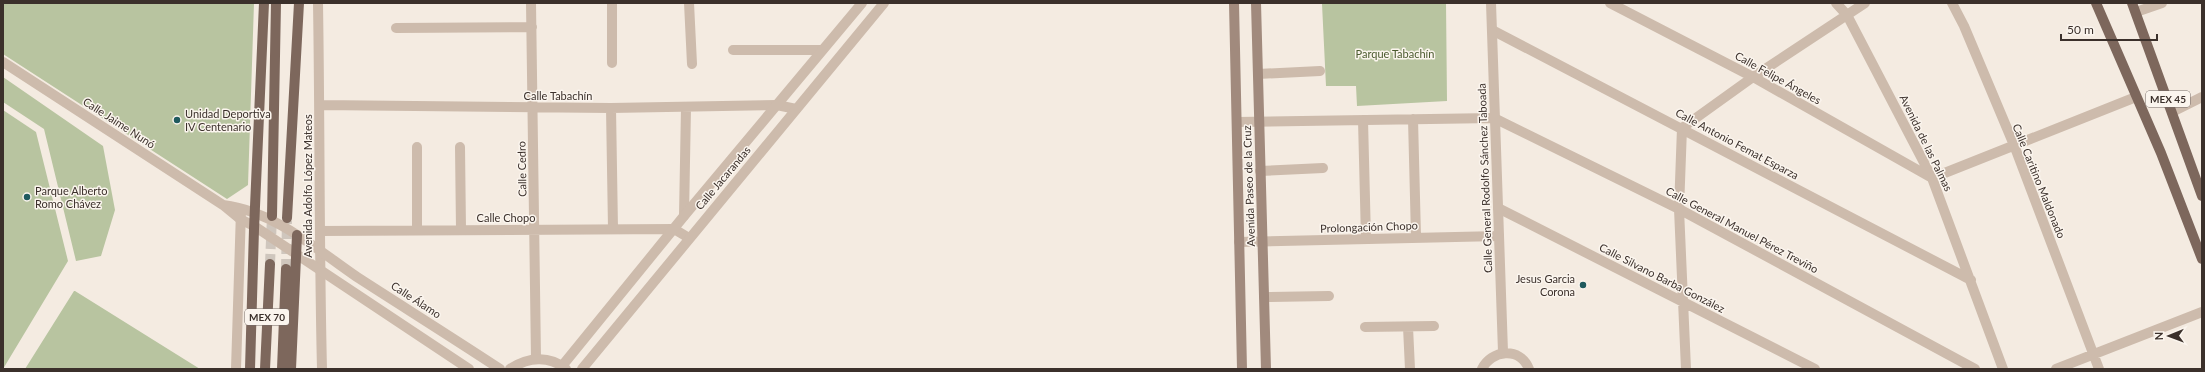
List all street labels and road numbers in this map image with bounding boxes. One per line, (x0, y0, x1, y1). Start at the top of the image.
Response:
street label: Calle Felipe Ángeles (1733, 49, 1824, 107)
street label: Calle General Rodolfo Sánchez Taboada (1475, 83, 1494, 273)
street label: Calle Tabachín (524, 89, 592, 102)
road number: MEX 45 (2146, 91, 2190, 107)
street label: Avenida de las Palmas (1897, 92, 1956, 193)
street label: Calle Jaime Nunó (81, 94, 158, 151)
street label: Calle Antonio Femat Esparza (1673, 106, 1801, 182)
street label: Avenida Adolfo López Mateos (301, 114, 314, 258)
street label: Calle Caritino Maldonado (2010, 122, 2068, 240)
street label: Avenida Paseo de la Cruz (1240, 125, 1257, 247)
street label: Calle Cedro (515, 141, 528, 197)
street label: Calle Jacarandas (692, 143, 753, 212)
street label: Calle General Manuel Pérez Treviño (1664, 184, 1821, 275)
street label: Calle Chopo (477, 211, 535, 224)
street label: Prolongación Chopo (1320, 218, 1418, 235)
street label: Calle Silvano Barba González (1597, 240, 1727, 315)
street label: Calle Álamo (389, 279, 444, 321)
road number: MEX 70 (245, 309, 289, 325)

